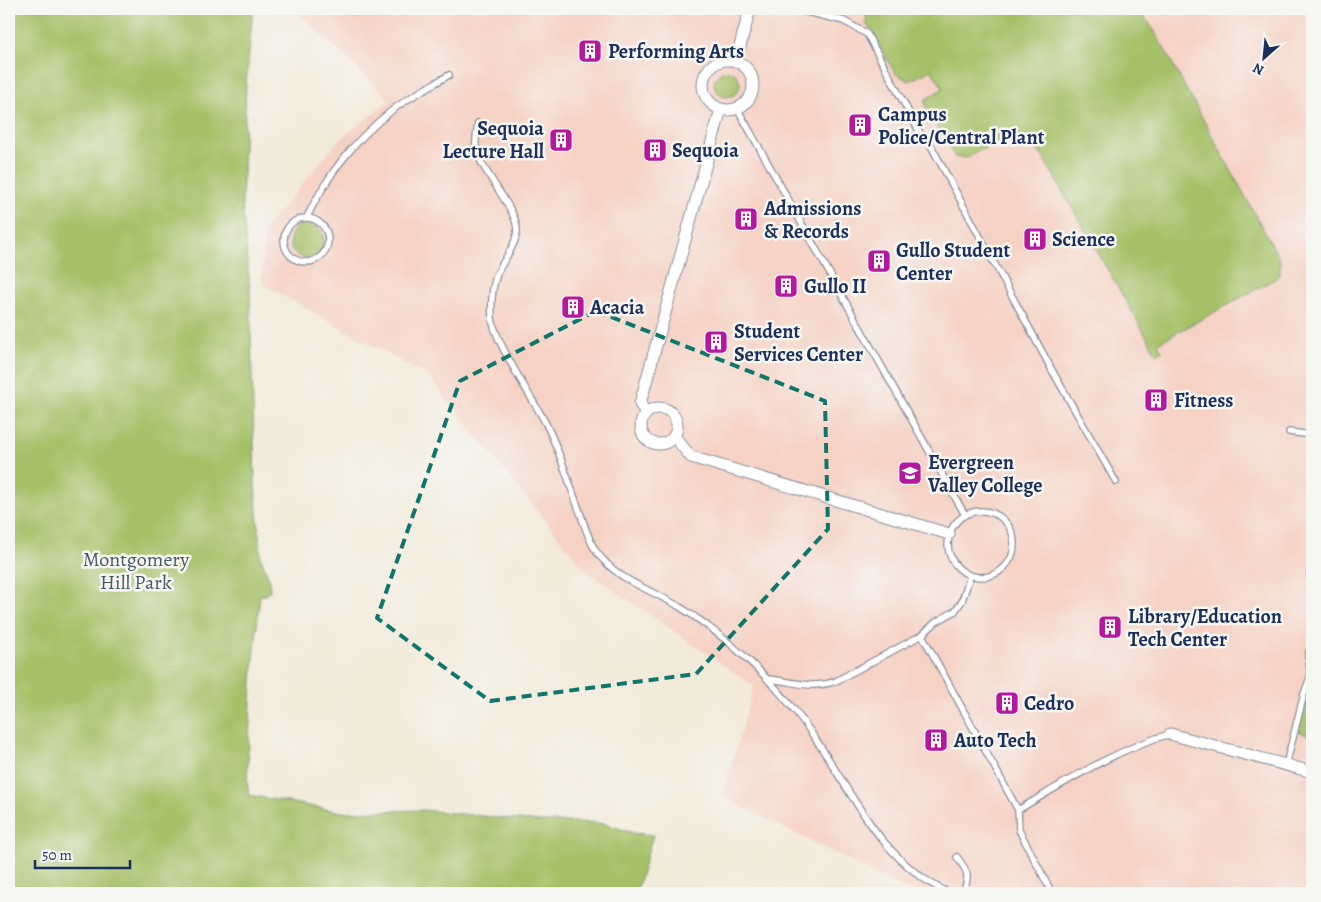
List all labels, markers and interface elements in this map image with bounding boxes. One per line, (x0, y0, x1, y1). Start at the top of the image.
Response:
north arrow (1238, 32, 1288, 82)
building icon: Performing Arts (577, 38, 603, 64)
place label: Performing Arts (608, 38, 744, 65)
text: N (1249, 58, 1267, 80)
place label: Campus Police/Central Plant (878, 101, 1045, 151)
building icon: Campus Police/Central Plant (847, 112, 873, 138)
place label: Sequoia Lecture Hall (442, 115, 545, 165)
building icon: Sequoia Lecture Hall (548, 127, 574, 153)
building icon: Sequoia (642, 137, 668, 163)
place label: Sequoia (672, 137, 739, 164)
place label: Admissions & Records (763, 195, 861, 245)
building icon: Admissions & Records (733, 206, 759, 232)
building icon: Science (1022, 226, 1048, 252)
place label: Science (1052, 226, 1115, 253)
place label: Gullo Student Center (896, 237, 1011, 287)
building icon: Gullo Student Center (866, 248, 892, 274)
building icon: Gullo II (773, 273, 799, 299)
place label: Gullo II (804, 273, 867, 300)
building icon: Acacia (560, 294, 586, 320)
place label: Acacia (589, 294, 645, 321)
place label: Student Services Center (734, 318, 863, 368)
building icon: Student Services Center (703, 329, 729, 355)
building icon: Fitness (1143, 387, 1169, 413)
place label: Fitness (1174, 387, 1234, 414)
place label: Evergreen Valley College (927, 449, 1042, 499)
school or university icon: Evergreen Valley College (897, 460, 923, 486)
park label: Montgomery Hill Park (83, 546, 190, 596)
place label: Library/Education Tech Center (1128, 603, 1282, 653)
building icon: Library/Education Tech Center (1097, 614, 1123, 640)
building icon: Cedro (994, 690, 1020, 716)
place label: Cedro (1024, 690, 1074, 717)
building icon: Auto Tech (923, 727, 949, 753)
place label: Auto Tech (953, 727, 1037, 754)
scale bar (35, 837, 130, 869)
text: 50 m (42, 845, 72, 865)

